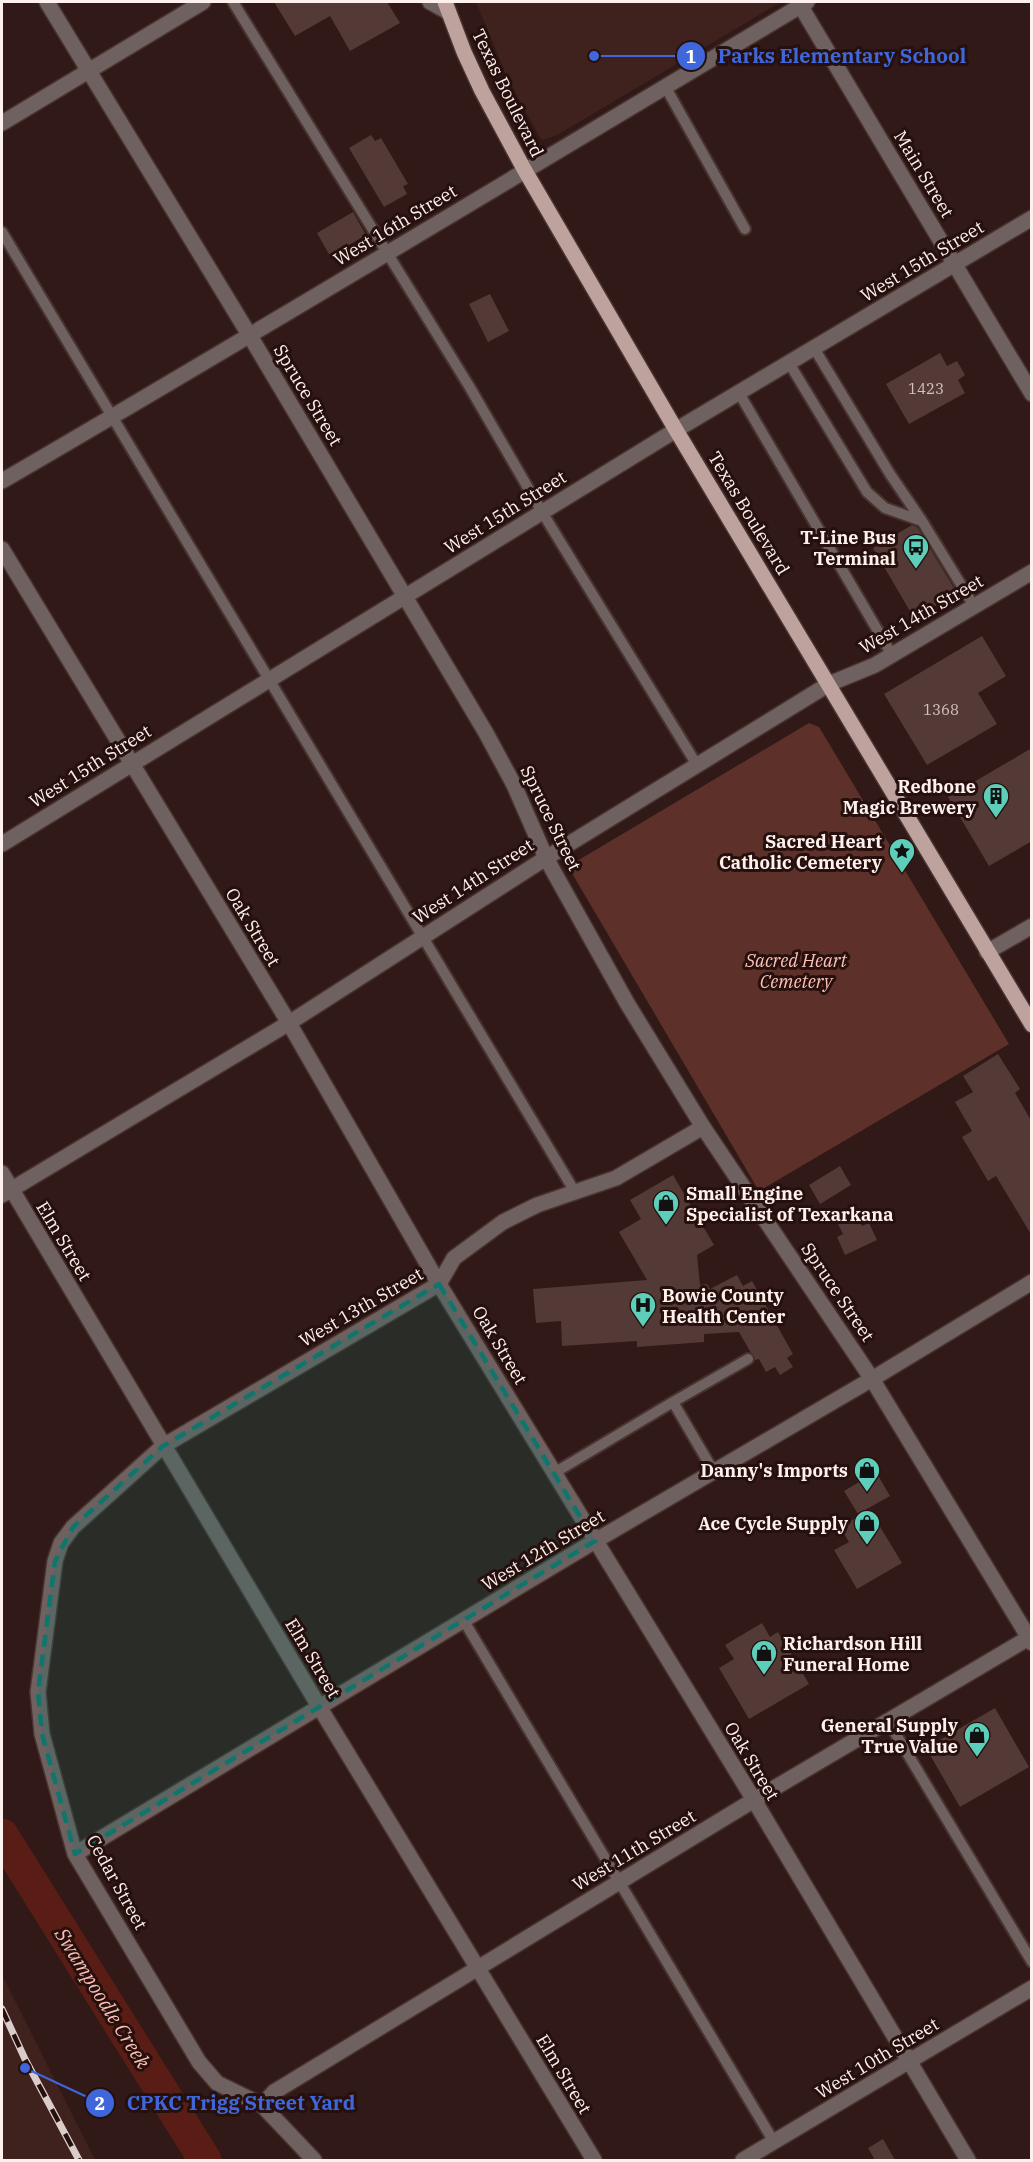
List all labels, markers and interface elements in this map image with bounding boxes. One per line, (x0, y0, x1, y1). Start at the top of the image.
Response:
street label: Texas Boulevard (467, 25, 549, 161)
callout: Parks Elementary School (676, 37, 978, 75)
text: Parks Elementary School (718, 42, 966, 69)
text: 1 (686, 45, 697, 68)
street label: Main Street (889, 126, 959, 222)
street label: West 16th Street (329, 179, 461, 271)
street label: West 15th Street (856, 215, 988, 307)
street label: Spruce Street (269, 340, 347, 450)
house number: 1423 (908, 379, 944, 398)
street label: Texas Boulevard (703, 447, 795, 579)
street label: West 15th Street (440, 465, 570, 559)
place label: T-Line Bus Terminal (800, 526, 896, 570)
bus stop icon: T-Line Bus Terminal (901, 532, 931, 570)
street label: West 14th Street (855, 569, 987, 659)
house number: 1368 (923, 700, 959, 719)
street label: West 15th Street (25, 719, 155, 813)
street label: Spruce Street (516, 762, 586, 874)
place label: Redbone Magic Brewery (843, 775, 977, 819)
building icon: Redbone Magic Brewery (981, 781, 1011, 819)
place label: Sacred Heart Catholic Cemetery (719, 830, 883, 874)
street label: West 14th Street (408, 833, 538, 929)
place icon: Sacred Heart Catholic Cemetery (887, 836, 917, 874)
street label: Oak Street (220, 883, 286, 971)
park label: Sacred Heart Cemetery (744, 949, 847, 993)
place label: Small Engine Specialist of Texarkana (686, 1182, 894, 1226)
shop icon: Small Engine Specialist of Texarkana (651, 1188, 681, 1226)
street label: Elm Street (31, 1197, 97, 1285)
street label: Spruce Street (796, 1238, 880, 1346)
street label: West 13th Street (295, 1262, 427, 1352)
place label: Bowie County Health Center (662, 1284, 786, 1328)
hospital icon: Bowie County Health Center (628, 1290, 658, 1328)
street label: Oak Street (467, 1301, 533, 1389)
shop icon: Danny's Imports (852, 1455, 882, 1493)
place label: Danny's Imports (700, 1459, 848, 1482)
street label: West 12th Street (477, 1504, 609, 1596)
shop icon: Ace Cycle Supply (852, 1508, 882, 1546)
place label: Ace Cycle Supply (698, 1512, 849, 1535)
street label: Elm Street (280, 1614, 346, 1702)
place label: Richardson Hill Funeral Home (783, 1632, 922, 1676)
shop icon: Richardson Hill Funeral Home (749, 1638, 779, 1676)
place label: General Supply True Value (821, 1714, 959, 1758)
street label: Oak Street (719, 1717, 785, 1805)
shop icon: General Supply True Value (962, 1720, 992, 1758)
street label: West 11th Street (568, 1804, 700, 1896)
street label: Cedar Street (82, 1831, 152, 1933)
water label: Swampoodle Creek (48, 1922, 157, 2074)
street label: West 10th Street (811, 2012, 943, 2104)
street label: Elm Street (531, 2030, 597, 2118)
callout: CPKC Trigg Street Yard (85, 2084, 367, 2122)
text: CPKC Trigg Street Yard (127, 2089, 356, 2116)
text: 2 (95, 2092, 105, 2115)

